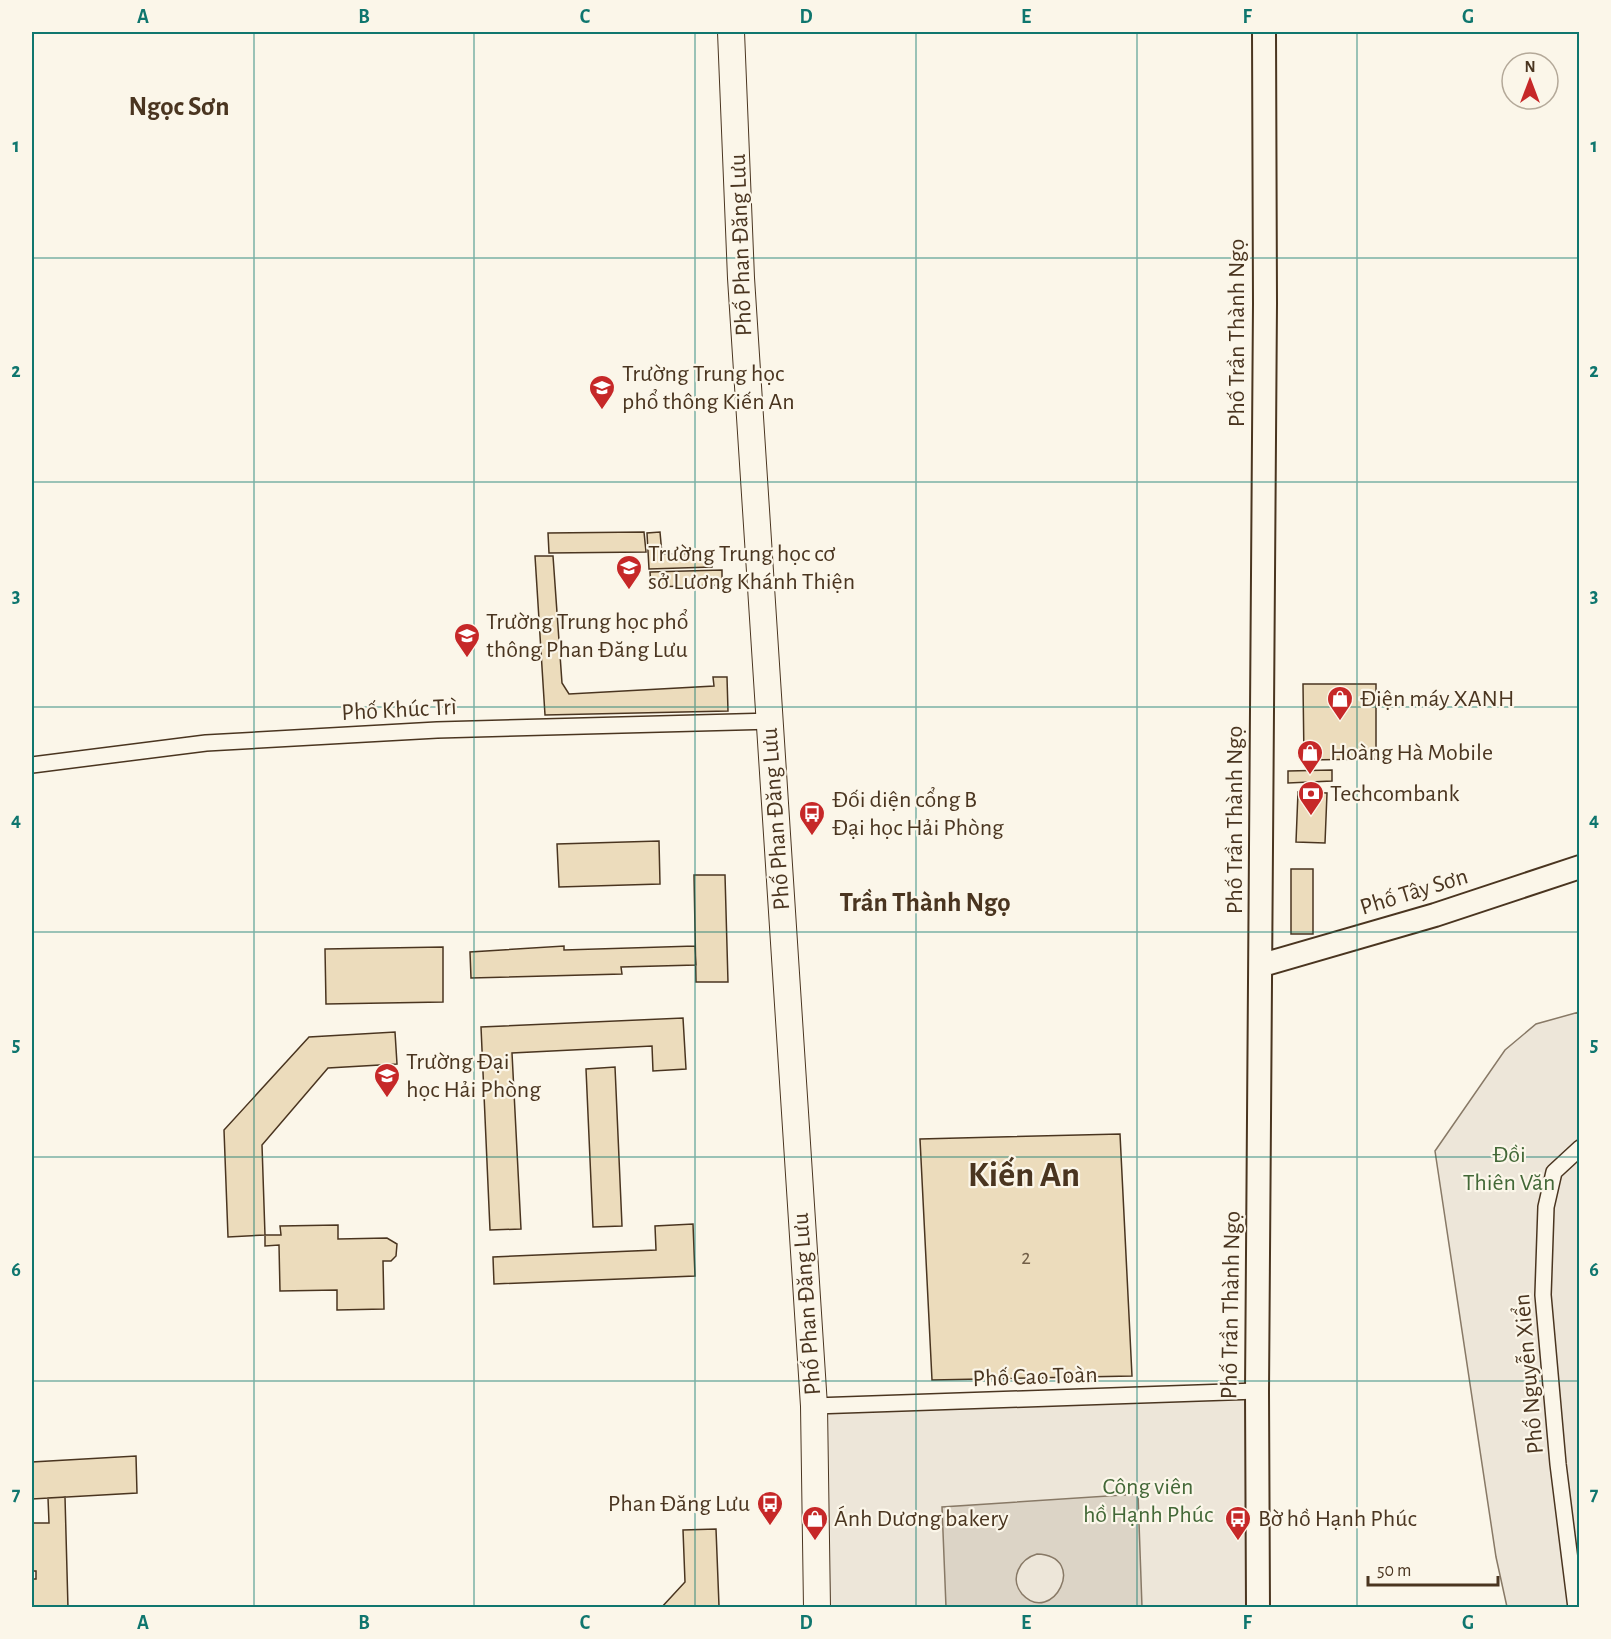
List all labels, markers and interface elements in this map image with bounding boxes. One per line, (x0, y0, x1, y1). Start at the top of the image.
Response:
text: A (137, 7, 149, 27)
text: B (358, 7, 370, 27)
text: C (580, 7, 591, 27)
text: D (799, 7, 813, 27)
text: E (1021, 7, 1031, 27)
text: F (1242, 7, 1252, 27)
text: G (1462, 7, 1474, 27)
north arrow (1500, 51, 1560, 111)
text: N (1524, 59, 1536, 75)
district label: Ngọc Sơn (129, 93, 229, 120)
text: 1 (12, 136, 20, 156)
text: 1 (1590, 136, 1598, 156)
street label: Phố Phan Đăng Lưu (726, 153, 756, 337)
street label: Phố Trần Thành Ngọ (1225, 239, 1249, 427)
text: 2 (11, 361, 21, 381)
text: 2 (1589, 361, 1599, 381)
place label: Trường Trung học phổ thông Kiến An (622, 362, 795, 414)
school or university icon: Trường Trung học phổ thông Kiến An (587, 373, 617, 411)
place label: Trường Trung học cơ sở Lương Khánh Thiện (648, 542, 855, 594)
school or university icon: Trường Trung học cơ sở Lương Khánh Thiện (614, 553, 644, 591)
text: 3 (12, 586, 20, 606)
text: 3 (1590, 586, 1598, 606)
place label: Trường Trung học phổ thông Phan Đăng Lưu (486, 609, 689, 662)
school or university icon: Trường Trung học phổ thông Phan Đăng Lưu (452, 621, 482, 659)
shop icon: Điện máy XANH (1325, 684, 1355, 722)
place label: Điện máy XANH (1360, 687, 1514, 711)
street label: Phố Khúc Trì (341, 695, 457, 725)
street label: Phố Trần Thành Ngọ (1223, 726, 1247, 914)
street label: Phố Phan Đăng Lưu (758, 727, 794, 911)
shop icon: Hoàng Hà Mobile (1295, 738, 1325, 776)
place label: Hoàng Hà Mobile (1330, 741, 1493, 765)
bank icon: Techcombank (1296, 779, 1326, 817)
place label: Techcombank (1330, 782, 1460, 806)
place label: Đối diện cổng B Đại học Hải Phòng (832, 787, 1004, 840)
bus stop icon: Đối diện cổng B Đại học Hải Phòng (797, 799, 827, 837)
text: 4 (11, 810, 21, 830)
text: 4 (1589, 810, 1599, 830)
street label: Phố Tây Sơn (1357, 864, 1471, 920)
district label: Trần Thành Ngọ (840, 888, 1010, 916)
text: 5 (12, 1035, 20, 1055)
text: 5 (1590, 1035, 1598, 1055)
place label: Trường Đại học Hải Phòng (406, 1050, 541, 1102)
school or university icon: Trường Đại học Hải Phòng (372, 1061, 402, 1099)
park label: Đồi Thiên Văn (1463, 1143, 1555, 1195)
district label: Kiến An (968, 1156, 1080, 1193)
street label: Phố Trần Thành Ngọ (1217, 1211, 1245, 1399)
street label: Phố Phan Đăng Lưu (789, 1212, 825, 1396)
house number: 2 (1021, 1247, 1031, 1268)
text: 6 (11, 1260, 21, 1280)
text: 6 (1589, 1260, 1599, 1280)
street label: Phố Nguyễn Xiển (1509, 1293, 1548, 1455)
street label: Phố Cao Toàn (972, 1363, 1098, 1391)
park label: Công viên hồ Hạnh Phúc (1083, 1475, 1213, 1527)
text: 7 (12, 1484, 21, 1504)
text: 7 (1590, 1484, 1599, 1504)
bus stop icon: Phan Đăng Lưu (755, 1489, 785, 1527)
place label: Phan Đăng Lưu (608, 1492, 750, 1516)
shop icon: Ánh Dương bakery (800, 1504, 830, 1542)
bus stop icon: Bờ hồ Hạnh Phúc (1223, 1504, 1253, 1542)
place label: Ánh Dương bakery (834, 1505, 1008, 1531)
place label: Bờ hồ Hạnh Phúc (1258, 1507, 1417, 1531)
scale bar (1368, 1549, 1498, 1587)
text: 50 m (1377, 1562, 1411, 1580)
text: A (137, 1613, 149, 1633)
text: B (358, 1613, 370, 1633)
text: C (580, 1613, 591, 1633)
text: D (799, 1613, 813, 1633)
text: E (1021, 1613, 1031, 1633)
text: F (1242, 1613, 1252, 1633)
text: G (1462, 1613, 1474, 1633)

